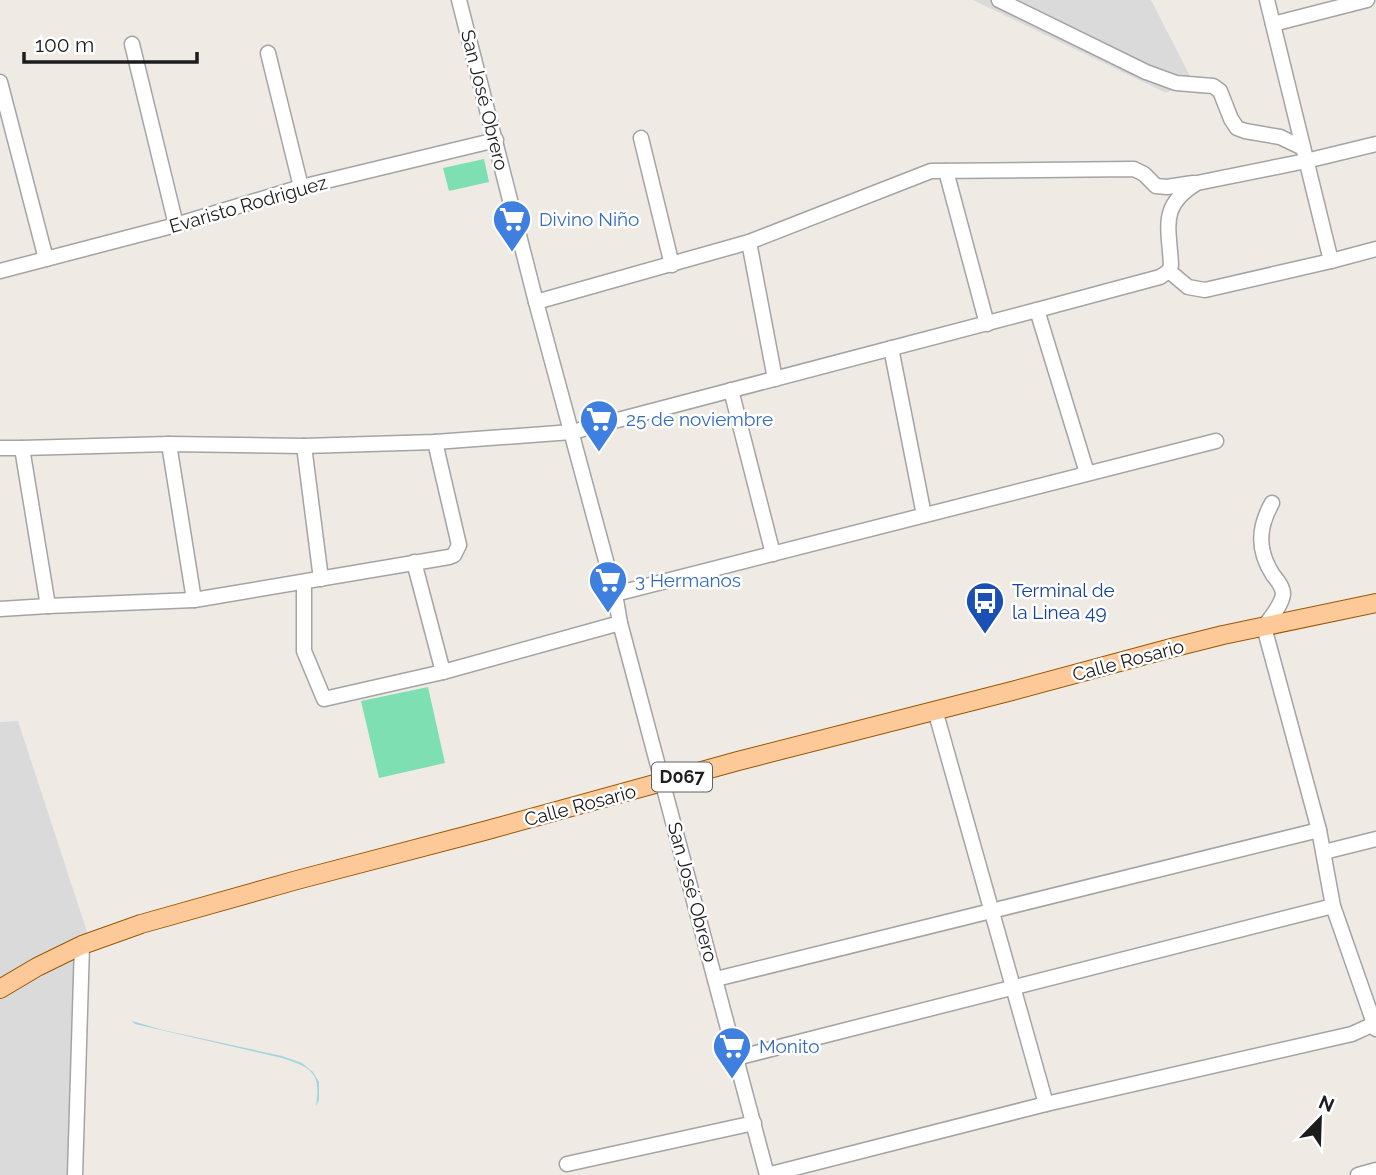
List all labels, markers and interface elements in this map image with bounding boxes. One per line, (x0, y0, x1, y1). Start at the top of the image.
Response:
scale bar (24, 21, 198, 65)
street label: San José Obrero (457, 28, 513, 172)
text: 100 m (35, 32, 94, 57)
street label: Evaristo Rodriguez (167, 171, 329, 237)
supermarket icon: Divino Niño (491, 198, 533, 253)
place label: Divino Niño (539, 208, 639, 230)
supermarket icon: 25 de noviembre (578, 398, 620, 453)
place label: 25 de noviembre (626, 408, 773, 430)
supermarket icon: 3 Hermanos (587, 559, 629, 614)
place label: 3 Hermanos (635, 569, 741, 591)
place label: Terminal de la Linea 49 (1012, 579, 1115, 623)
bus stop icon: Terminal de la Linea 49 (964, 580, 1006, 635)
street label: Calle Rosario (1070, 635, 1186, 685)
road number: D067 (652, 762, 712, 792)
street label: Calle Rosario (522, 780, 638, 830)
street label: San José Obrero (664, 820, 722, 964)
supermarket icon: Monito (711, 1025, 753, 1080)
place label: Monito (759, 1035, 820, 1057)
north arrow (1285, 1084, 1355, 1154)
text: N (1316, 1090, 1338, 1116)

